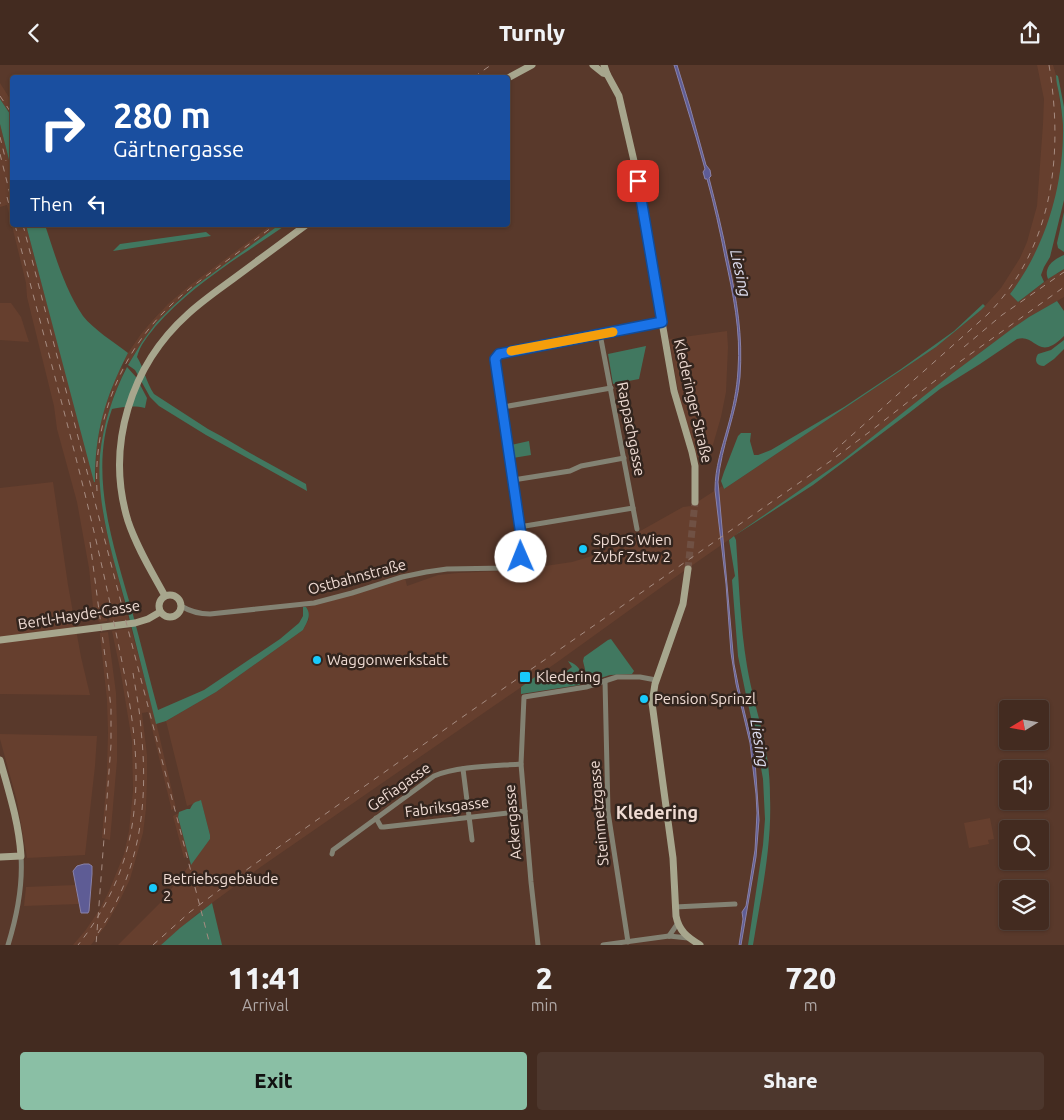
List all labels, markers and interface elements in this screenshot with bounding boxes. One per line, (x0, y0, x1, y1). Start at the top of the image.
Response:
icon: back (20, 19, 48, 47)
icon: share (1016, 19, 1044, 47)
text: Turnly (499, 20, 565, 45)
icon: right (30, 95, 95, 160)
text: 280 m (113, 95, 211, 135)
text: Gärtnergasse (113, 136, 244, 161)
pin (617, 160, 659, 202)
icon: arrive (624, 167, 652, 195)
icon: left (83, 190, 111, 218)
text: Then (30, 193, 73, 215)
water label: Liesing (727, 248, 755, 299)
street label: Klederinger Straße (671, 337, 716, 465)
street label: Rappachgasse (614, 380, 649, 477)
position arrow (494, 530, 546, 582)
place label: SpDrS Wien Zvbf Zstw 2 (593, 531, 672, 565)
marker: SpDrS Wien Zvbf Zstw 2 (577, 543, 589, 555)
street label: Ostbahnstraße (306, 555, 408, 598)
street label: Bertl-Hayde-Gasse (17, 596, 141, 633)
place label: Waggonwerkstatt (327, 651, 448, 668)
marker: Waggonwerkstatt (311, 654, 323, 666)
place label: Kledering (536, 668, 601, 685)
marker: Kledering (518, 670, 532, 684)
place label: Pension Sprinzl (654, 690, 756, 707)
marker: Pension Sprinzl (638, 693, 650, 705)
north arrow (999, 700, 1049, 750)
map controls (999, 700, 1049, 930)
water label: Liesing (747, 718, 773, 769)
street label: Gefiagasse (364, 759, 433, 814)
street label: Steinmetzgasse (585, 760, 612, 866)
button: sound (999, 760, 1049, 810)
street label: Ackergasse (501, 784, 524, 860)
street label: Fabriksgasse (404, 793, 490, 820)
district label: Kledering (616, 802, 698, 822)
button: search (999, 820, 1049, 870)
place label: Betriebsgebäude 2 (163, 870, 279, 904)
button: layers (999, 880, 1049, 930)
marker: Betriebsgebäude 2 (147, 882, 159, 894)
text: 11:41 (228, 961, 303, 995)
text: 2 (536, 961, 553, 995)
text: 720 (785, 961, 836, 995)
text: Arrival (242, 996, 289, 1014)
text: min (531, 996, 558, 1014)
text: m (804, 996, 818, 1014)
button: Exit (20, 1052, 527, 1110)
button: Share (537, 1052, 1044, 1110)

